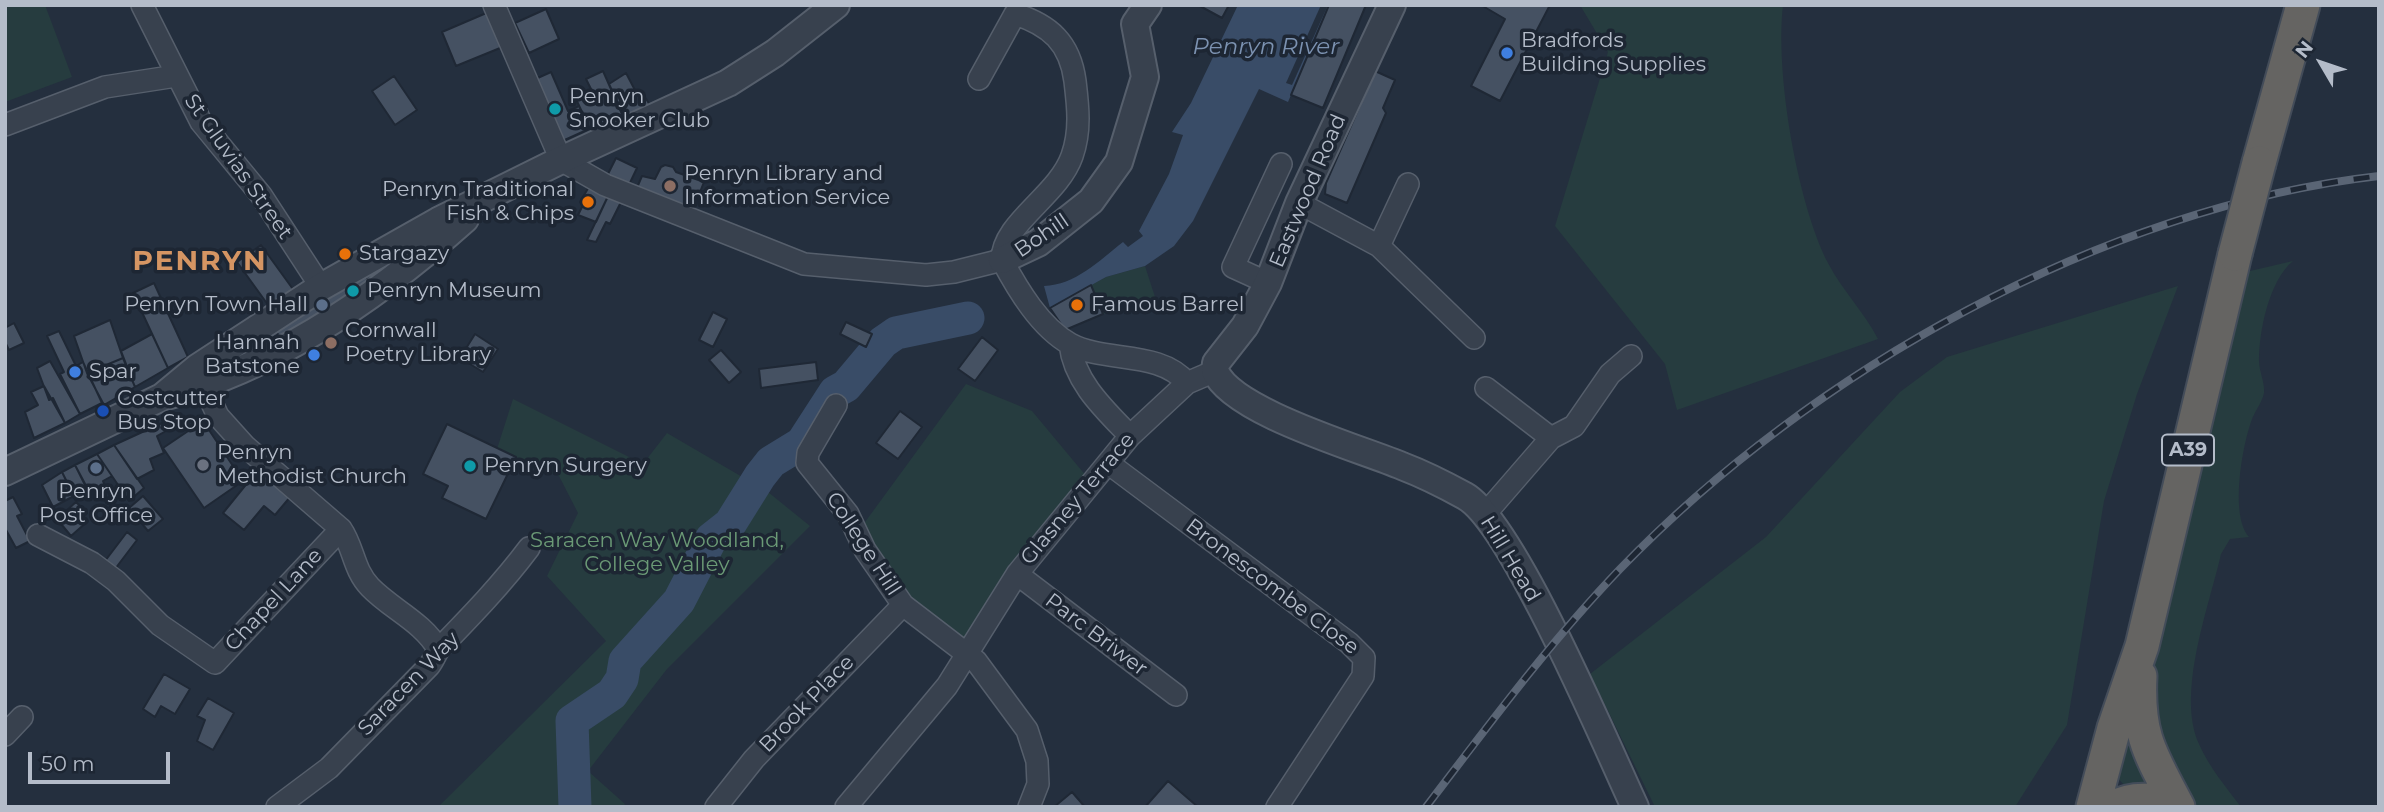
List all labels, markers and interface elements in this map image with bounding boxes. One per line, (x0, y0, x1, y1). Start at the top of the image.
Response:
place label: Bradfords Building Supplies (1521, 28, 1706, 78)
north arrow (2286, 28, 2356, 98)
water label: Penryn River (1193, 33, 1339, 61)
text: N (2291, 36, 2318, 63)
marker: Bradfords Building Supplies (1499, 45, 1515, 61)
place label: Penryn Snooker Club (569, 84, 710, 134)
street label: St Gluvias Street (178, 89, 298, 245)
marker: Penryn Snooker Club (547, 101, 563, 117)
street label: Eastwood Road (1264, 111, 1352, 271)
place label: Penryn Library and Information Service (684, 161, 890, 211)
place label: Penryn Traditional Fish & Chips (382, 177, 574, 227)
marker: Penryn Library and Information Service (662, 178, 678, 194)
marker: Penryn Traditional Fish & Chips (580, 194, 596, 210)
street label: Bohill (1010, 209, 1074, 263)
place label: Stargazy (359, 241, 449, 267)
district label: PENRYN (133, 245, 267, 279)
marker: Stargazy (337, 246, 353, 262)
place label: Penryn Museum (367, 278, 542, 304)
marker: Penryn Museum (345, 283, 361, 299)
place label: Penryn Town Hall (124, 292, 308, 318)
place label: Famous Barrel (1091, 292, 1245, 318)
marker: Penryn Town Hall (314, 297, 330, 313)
marker: Famous Barrel (1069, 297, 1085, 313)
place label: Cornwall Poetry Library (345, 318, 491, 368)
place label: Hannah Batstone (205, 330, 300, 380)
marker: Cornwall Poetry Library (323, 335, 339, 351)
marker: Hannah Batstone (306, 347, 322, 363)
place label: Spar (89, 359, 137, 385)
marker: Spar (67, 364, 83, 380)
place label: Costcutter Bus Stop (117, 386, 226, 436)
marker: Costcutter Bus Stop (95, 403, 111, 419)
street label: Glasney Terrace (1016, 428, 1140, 570)
road number: A39 (2162, 435, 2214, 466)
place label: Penryn Methodist Church (217, 440, 407, 490)
place label: Penryn Surgery (484, 453, 647, 479)
marker: Penryn Methodist Church (195, 457, 211, 473)
marker: Penryn Surgery (462, 458, 478, 474)
marker: Penryn Post Office (88, 460, 104, 476)
place label: Penryn Post Office (39, 479, 153, 529)
street label: College Hill (820, 488, 906, 600)
street label: Hill Head (1475, 512, 1545, 606)
street label: Bronescombe Close (1180, 514, 1364, 660)
park label: Saracen Way Woodland, College Valley (530, 528, 784, 578)
street label: Chapel Lane (220, 543, 328, 657)
street label: Parc Briwer (1040, 588, 1152, 682)
street label: Saracen Way (353, 627, 465, 741)
street label: Brook Place (754, 650, 860, 758)
scale bar (32, 738, 173, 782)
text: 50 m (41, 751, 95, 776)

